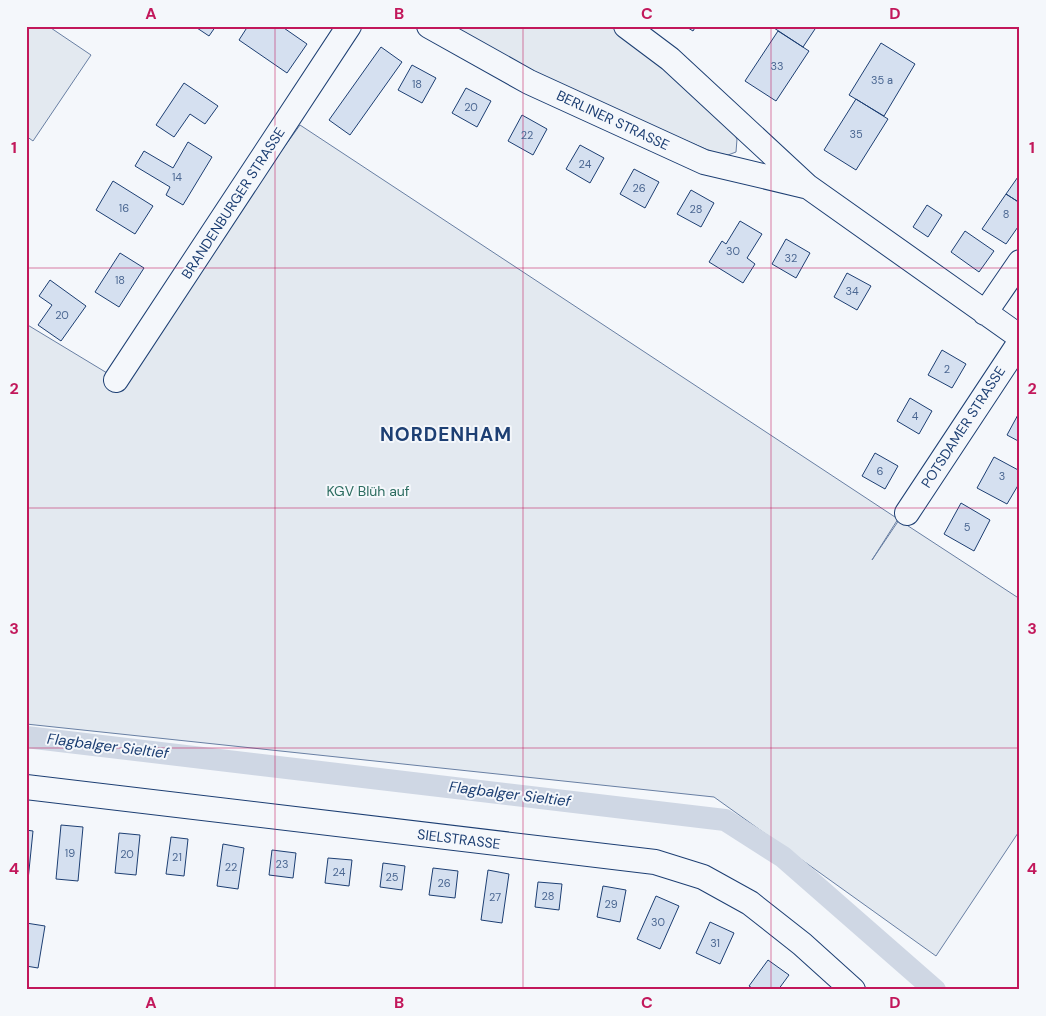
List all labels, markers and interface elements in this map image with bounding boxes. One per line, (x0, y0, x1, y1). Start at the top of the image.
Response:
text: A (145, 3, 157, 24)
text: B (394, 3, 404, 24)
text: C (641, 3, 653, 24)
text: D (889, 3, 901, 24)
house number: 33 (770, 59, 784, 73)
house number: 35 a (871, 73, 893, 87)
house number: 18 (412, 77, 422, 91)
street label: BERLINER STRASSE (554, 86, 672, 154)
house number: 20 (464, 100, 478, 114)
street label: BRANDENBURGER STRASSE (177, 124, 289, 282)
house number: 35 (849, 127, 863, 141)
house number: 22 (521, 128, 533, 142)
text: 1 (11, 137, 17, 158)
text: 1 (1029, 137, 1035, 158)
house number: 24 (579, 157, 592, 171)
house number: 14 (172, 170, 182, 184)
house number: 26 (632, 181, 646, 195)
house number: 16 (119, 201, 129, 215)
house number: 28 (690, 202, 702, 216)
house number: 8 (1003, 207, 1009, 221)
house number: 30 (726, 244, 740, 258)
house number: 32 (785, 251, 797, 265)
house number: 18 (115, 273, 125, 287)
house number: 34 (845, 284, 859, 298)
house number: 20 (55, 308, 69, 322)
house number: 2 (944, 362, 950, 376)
street label: POTSDAMER STRASSE (917, 363, 1009, 491)
text: 2 (9, 378, 19, 399)
text: 2 (1027, 378, 1037, 399)
house number: 4 (912, 409, 919, 423)
district label: NORDENHAM (380, 422, 512, 447)
house number: 6 (877, 464, 884, 478)
house number: 3 (999, 469, 1005, 483)
park label: KGV Blüh auf (326, 482, 410, 500)
house number: 5 (964, 520, 971, 534)
text: 3 (9, 618, 19, 639)
text: 3 (1027, 618, 1037, 639)
water label: Flagbalger Sieltief (46, 729, 171, 763)
water label: Flagbalger Sieltief (448, 777, 573, 811)
street label: SIELSTRASSE (416, 825, 502, 853)
house number: 19 (65, 846, 75, 860)
house number: 20 (120, 847, 134, 861)
house number: 21 (172, 850, 182, 864)
house number: 23 (276, 857, 288, 871)
text: 4 (9, 858, 19, 879)
text: 4 (1027, 858, 1037, 879)
house number: 22 (225, 860, 237, 874)
house number: 24 (333, 865, 346, 879)
house number: 25 (385, 870, 399, 884)
house number: 26 (437, 876, 451, 890)
house number: 28 (542, 889, 554, 903)
house number: 27 (489, 890, 501, 904)
house number: 29 (604, 897, 618, 911)
house number: 30 (651, 915, 665, 929)
house number: 31 (710, 936, 720, 950)
text: A (145, 992, 157, 1013)
text: B (394, 992, 404, 1013)
text: C (641, 992, 653, 1013)
text: D (889, 992, 901, 1013)

